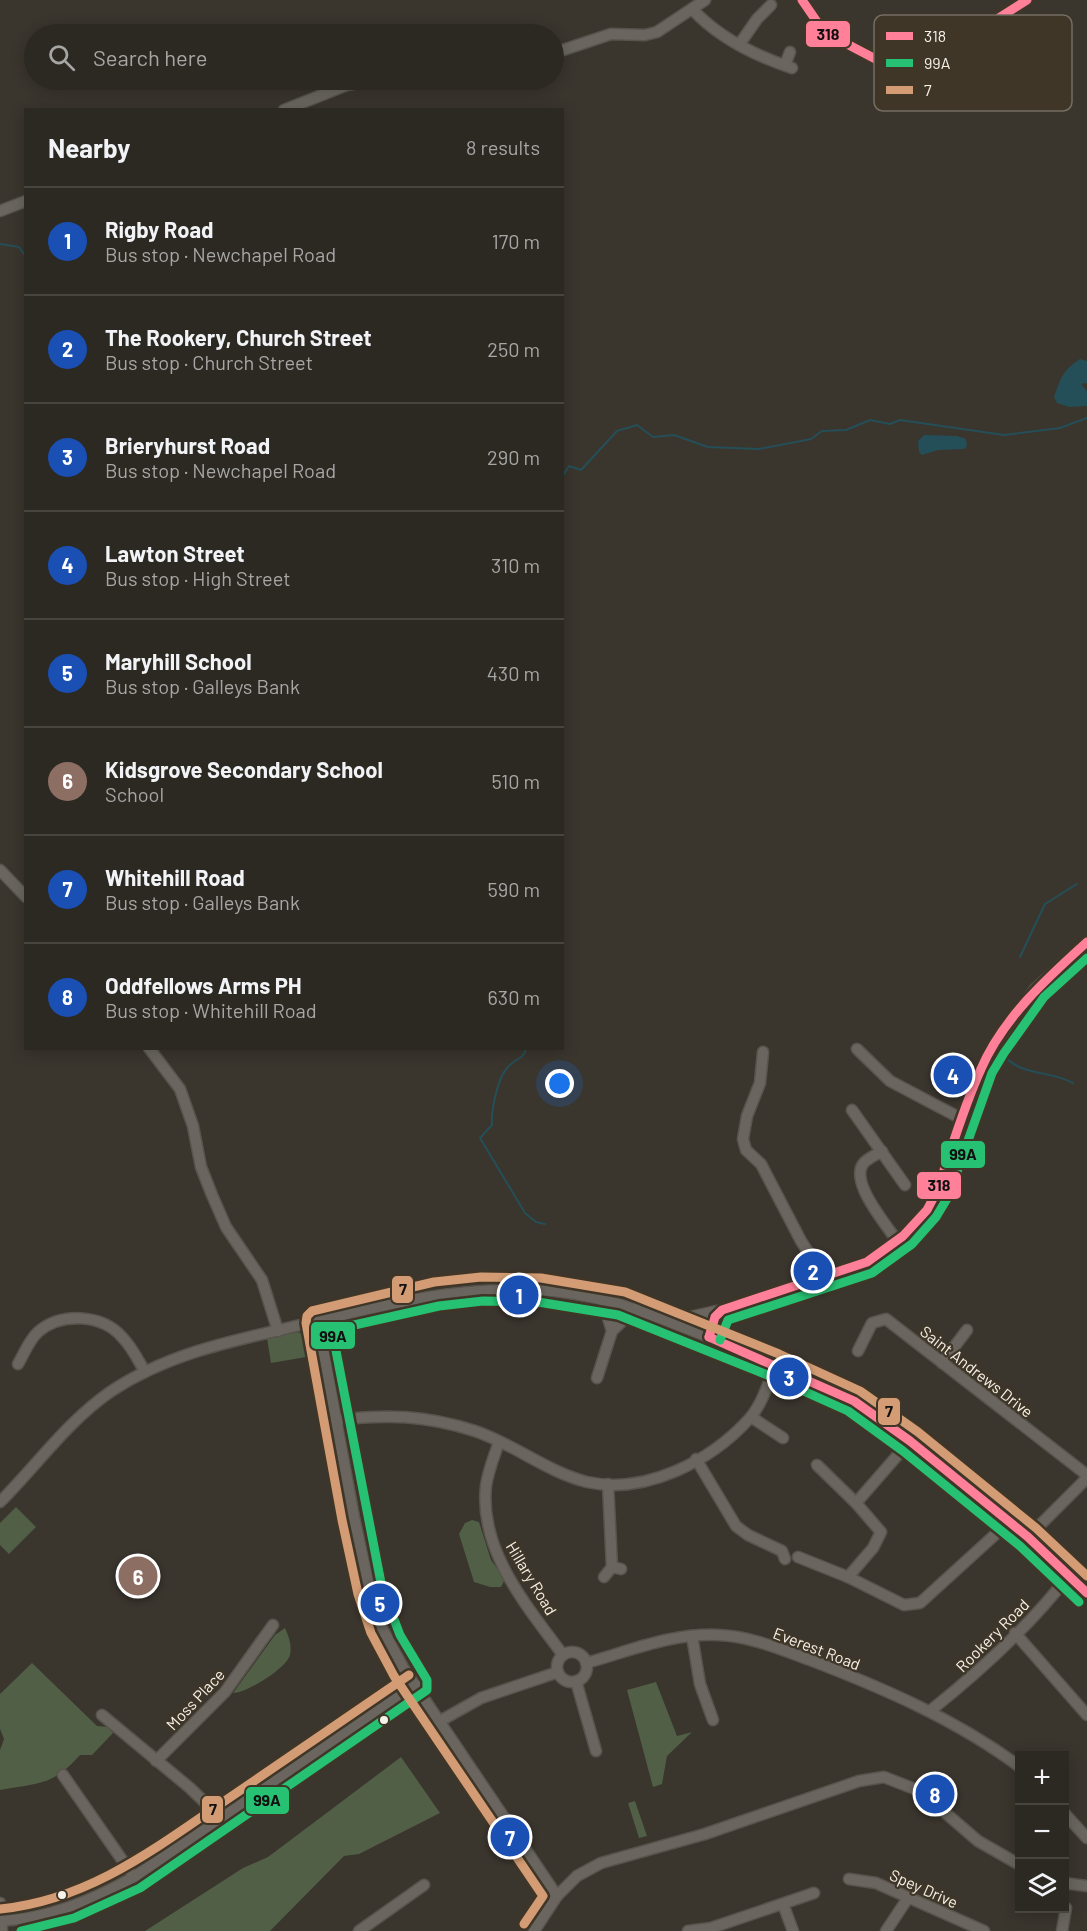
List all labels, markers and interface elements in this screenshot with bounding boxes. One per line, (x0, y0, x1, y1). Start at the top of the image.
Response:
legend (874, 15, 1072, 111)
line badge: 318 (805, 20, 851, 48)
search box (24, 24, 564, 90)
text: 318 (817, 24, 840, 43)
text: 318 (924, 26, 946, 45)
icon: search (45, 41, 78, 74)
text: Search here (93, 44, 207, 70)
text: 99A (924, 53, 951, 72)
text: 7 (924, 80, 932, 99)
text: Nearby (48, 132, 130, 163)
text: 8 results (466, 135, 540, 159)
text: Rigby Road (105, 216, 213, 242)
text: 1 (64, 229, 71, 253)
text: 170 m (492, 229, 540, 253)
text: Bus stop · Newchapel Road (105, 242, 336, 266)
text: The Rookery, Church Street (105, 324, 372, 350)
text: 2 (62, 337, 73, 361)
text: 250 m (487, 337, 540, 361)
text: Bus stop · Church Street (105, 350, 313, 374)
text: Brieryhurst Road (105, 432, 270, 458)
text: 3 (62, 445, 73, 469)
text: 290 m (487, 445, 540, 469)
text: Bus stop · Newchapel Road (105, 458, 336, 482)
text: Lawton Street (105, 540, 245, 566)
text: 4 (61, 553, 74, 577)
text: 310 m (491, 553, 540, 577)
text: Bus stop · High Street (105, 566, 291, 590)
text: Maryhill School (105, 648, 252, 674)
text: 5 (62, 661, 73, 685)
text: 430 m (487, 661, 540, 685)
text: Bus stop · Galleys Bank (105, 674, 300, 698)
text: Kidsgrove Secondary School (105, 756, 383, 782)
text: 6 (62, 769, 73, 793)
text: 510 m (491, 769, 540, 793)
text: School (105, 782, 164, 806)
text: Whitehill Road (105, 864, 245, 890)
text: 7 (63, 877, 72, 901)
text: 590 m (487, 877, 540, 901)
text: Bus stop · Galleys Bank (105, 890, 300, 914)
text: Oddfellows Arms PH (105, 972, 302, 998)
text: 8 (62, 985, 73, 1009)
text: 630 m (488, 985, 540, 1009)
text: Bus stop · Whitehill Road (105, 998, 317, 1022)
pin: 4 (934, 1052, 972, 1098)
your location (545, 1069, 574, 1098)
line badge: 99A (940, 1140, 986, 1169)
text: 99A (949, 1144, 977, 1163)
line badge: 318 (916, 1171, 962, 1200)
text: 318 (928, 1175, 951, 1194)
pin: 2 (794, 1248, 832, 1294)
pin: 1 (500, 1272, 538, 1318)
line badge: 7 (391, 1275, 414, 1304)
text: 7 (399, 1279, 407, 1298)
line badge: 99A (310, 1321, 356, 1350)
street label: Saint Andrews Drive (917, 1321, 1037, 1421)
text: 99A (319, 1326, 347, 1345)
pin: 3 (770, 1354, 808, 1400)
line badge: 7 (877, 1397, 901, 1426)
text: 7 (885, 1401, 893, 1420)
street label: Hillary Road (503, 1538, 561, 1618)
pin: 6 (118, 1554, 158, 1598)
pin: 5 (360, 1580, 400, 1626)
street label: Rookery Road (951, 1594, 1033, 1676)
street label: Everest Road (771, 1623, 863, 1673)
street label: Moss Place (162, 1664, 228, 1734)
unlabelled marker (378, 1714, 390, 1726)
map controls (1015, 1751, 1069, 1913)
button: + (1015, 1751, 1069, 1805)
pin: 8 (916, 1772, 954, 1816)
line badge: 99A (245, 1786, 290, 1815)
text: 99A (253, 1790, 281, 1809)
line badge: 7 (201, 1795, 224, 1824)
text: 7 (209, 1799, 217, 1818)
button: − (1015, 1805, 1069, 1859)
pin: 7 (490, 1814, 530, 1860)
button: layers (1015, 1859, 1069, 1913)
street label: Spey Drive (887, 1865, 961, 1911)
unlabelled marker (56, 1889, 68, 1901)

